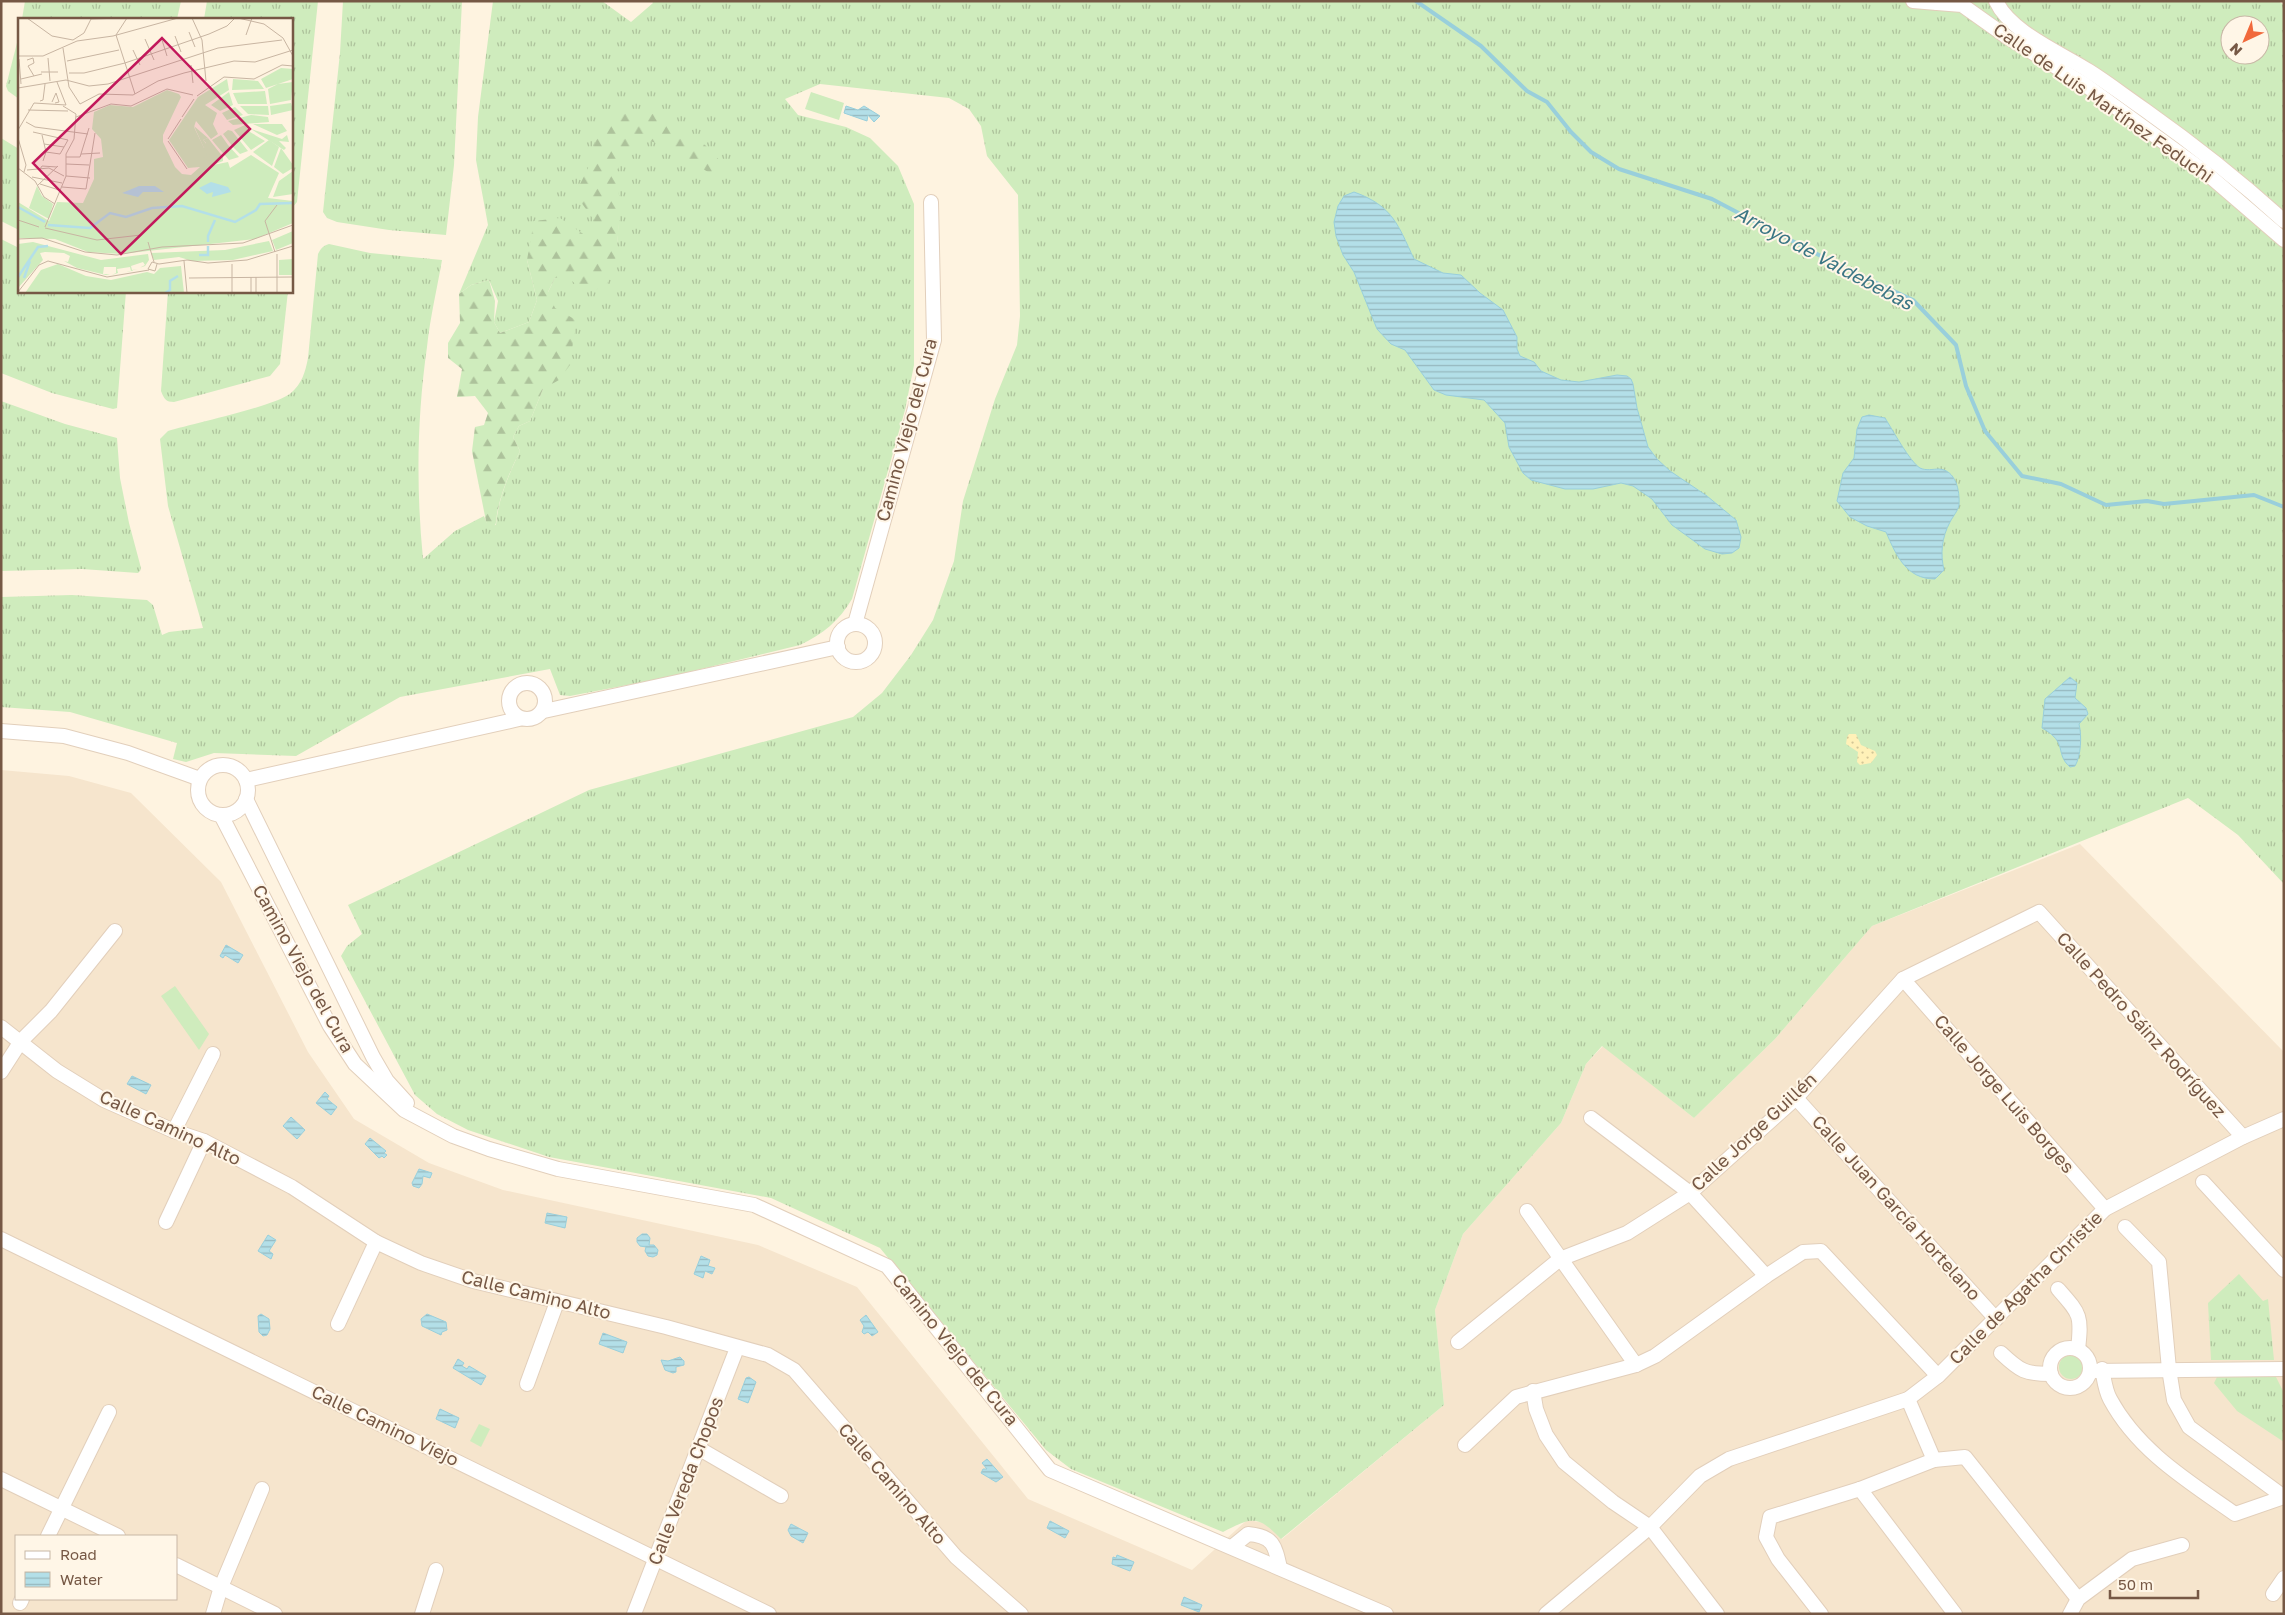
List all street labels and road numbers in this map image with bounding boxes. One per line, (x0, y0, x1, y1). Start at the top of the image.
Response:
street label: Calle de Luis Martínez Feduchi (1989, 18, 2218, 187)
street label: Camino Viejo del Cura (871, 336, 941, 524)
street label: Camino Viejo del Cura (248, 881, 359, 1056)
street label: Calle Pedro Sáinz Rodríguez (2052, 927, 2231, 1122)
street label: Calle Jorge Luis Borges (1930, 1010, 2080, 1177)
street label: Calle Jorge Guillén (1686, 1067, 1821, 1195)
street label: Calle Camino Alto (96, 1085, 245, 1169)
street label: Calle Juan García Hortelano (1808, 1110, 1986, 1304)
street label: Calle de Agatha Christie (1944, 1206, 2107, 1369)
street label: Calle Camino Alto (459, 1265, 613, 1323)
street label: Camino Viejo del Cura (888, 1269, 1024, 1430)
street label: Calle Camino Viejo (308, 1380, 463, 1470)
street label: Calle Vereda Chopos (643, 1393, 727, 1568)
street label: Calle Camino Alto (834, 1418, 951, 1548)

